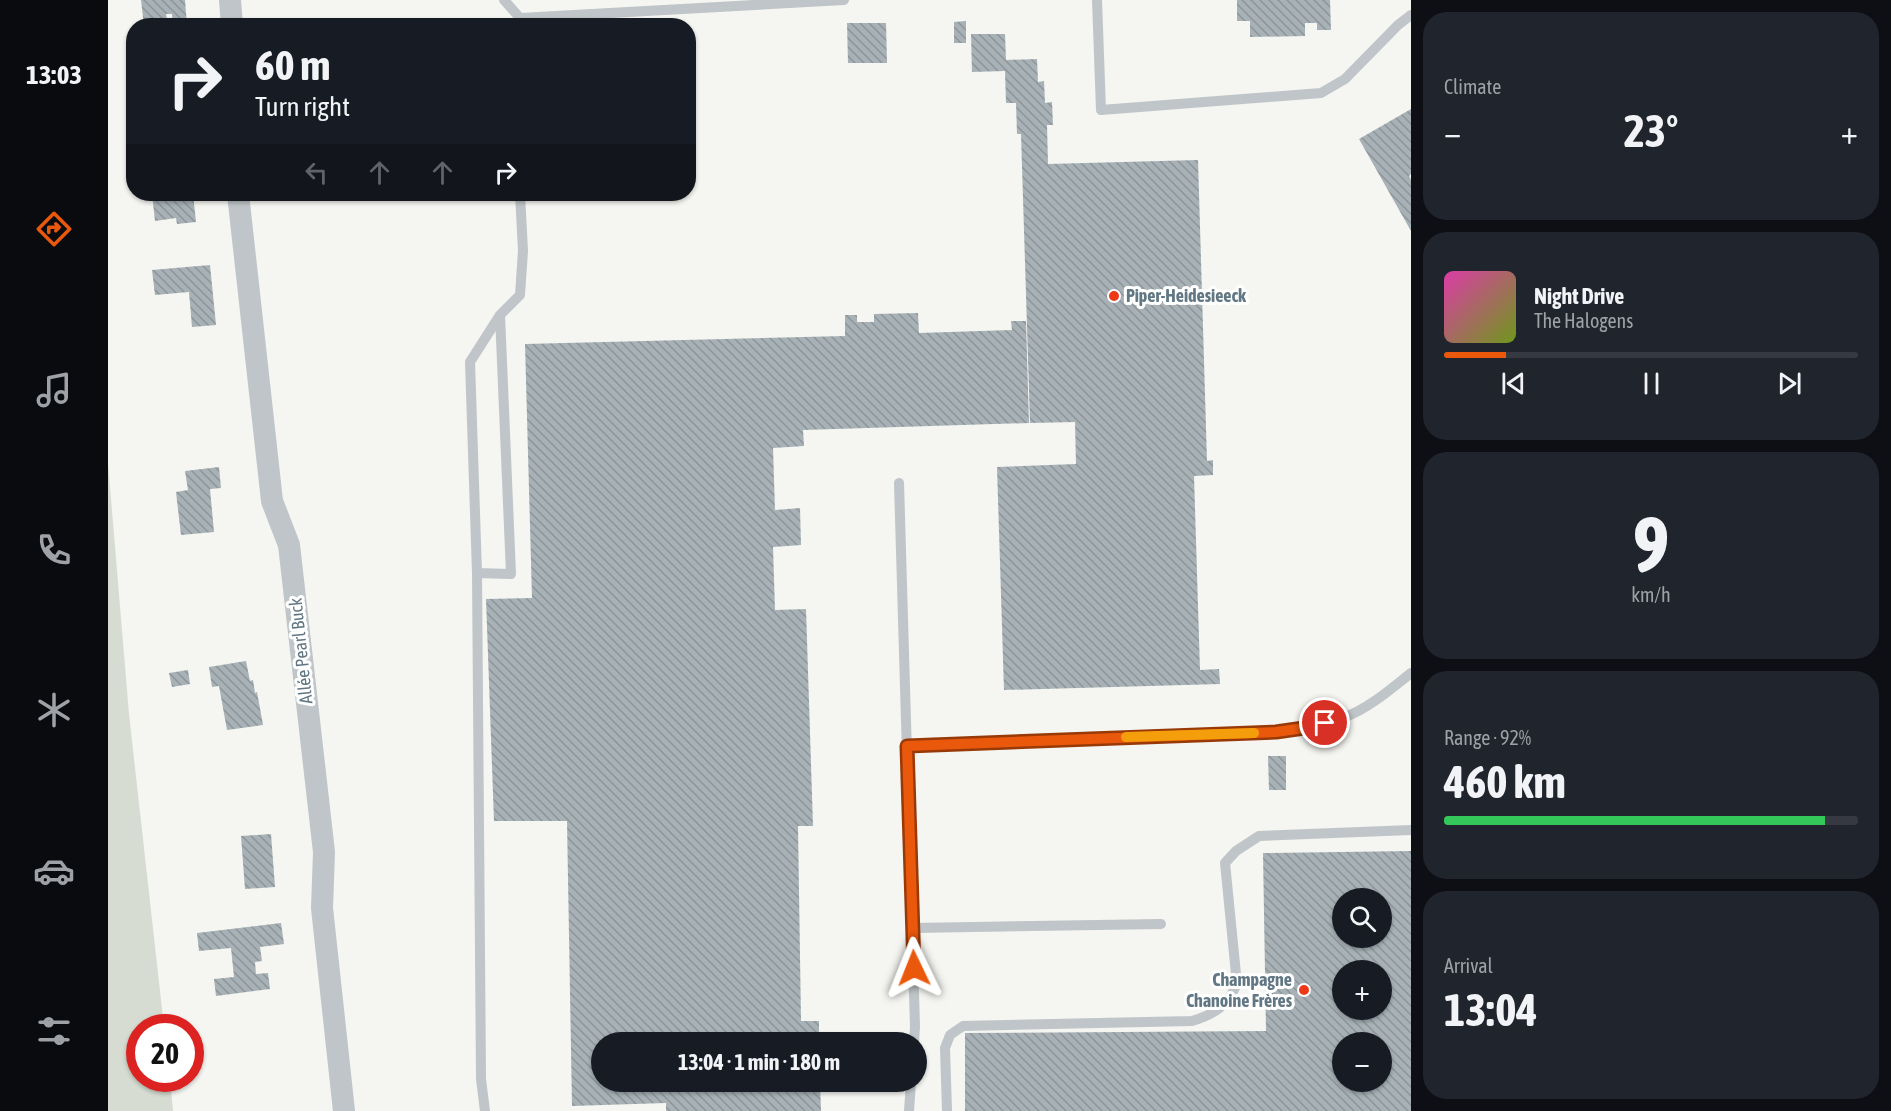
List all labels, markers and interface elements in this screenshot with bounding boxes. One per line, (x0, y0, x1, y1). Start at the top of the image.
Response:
text: 60 m (255, 41, 330, 89)
icon: right (156, 42, 234, 120)
text: 13:03 (26, 59, 82, 90)
text: Climate (1444, 75, 1501, 98)
text: Turn right (255, 91, 350, 122)
text: 23° (1624, 105, 1678, 157)
text: − (1444, 113, 1461, 151)
text: + (1841, 113, 1858, 151)
icon: left (300, 156, 333, 189)
icon: ahead (363, 156, 396, 189)
icon: ahead (426, 156, 459, 189)
icon: right (489, 156, 522, 189)
icon: directions (33, 208, 75, 250)
text: Night Drive (1534, 283, 1624, 309)
place label: Piper-Heidesieeck (1126, 285, 1247, 306)
marker: Piper-Heidesieeck (1107, 289, 1121, 303)
text: The Halogens (1534, 309, 1633, 332)
icon: previous (1497, 367, 1530, 400)
icon: pause (1635, 367, 1668, 400)
icon: next (1773, 367, 1806, 400)
icon: music (33, 369, 75, 411)
text: 9 (1633, 499, 1669, 589)
icon: phone (33, 529, 75, 571)
text: km/h (1631, 583, 1671, 606)
street label: Allée Pearl Buck (284, 597, 317, 705)
icon: climate (33, 689, 75, 731)
pin (1299, 697, 1350, 748)
icon: arrive (1308, 706, 1341, 739)
text: Range · 92% (1444, 726, 1531, 749)
text: 460 km (1444, 756, 1566, 808)
icon: car (33, 850, 75, 892)
map controls (1332, 888, 1392, 1092)
button: search (1332, 888, 1392, 948)
position arrow (882, 936, 946, 1000)
text: Arrival (1444, 954, 1493, 977)
button: + (1332, 960, 1392, 1020)
place label: Champagne Chanoine Frères (1186, 969, 1293, 1011)
marker: Champagne Chanoine Frères (1297, 983, 1311, 997)
text: 13:04 (1444, 984, 1538, 1036)
icon: filters (33, 1010, 75, 1052)
speed limit sign: 20 (126, 1014, 204, 1092)
button: − (1332, 1032, 1392, 1092)
text: 13:04 · 1 min · 180 m (678, 1049, 840, 1075)

